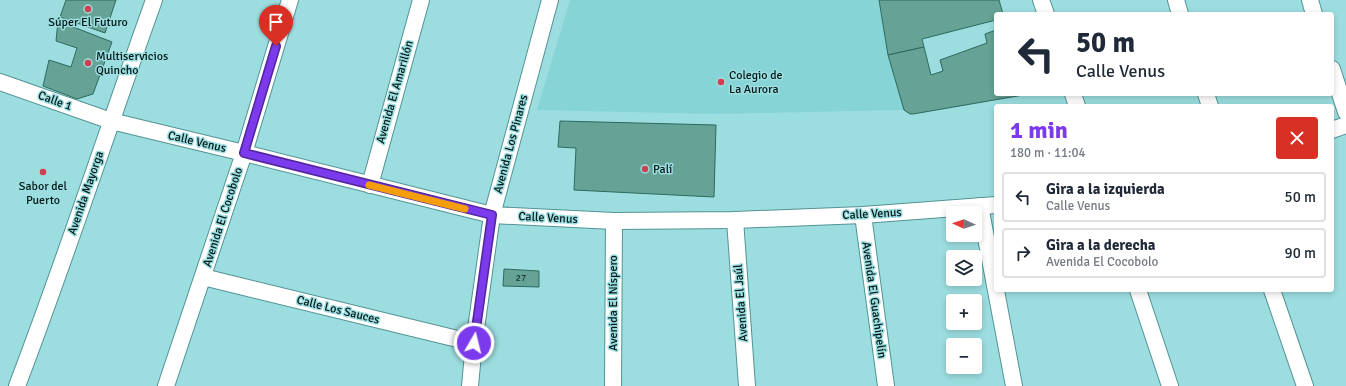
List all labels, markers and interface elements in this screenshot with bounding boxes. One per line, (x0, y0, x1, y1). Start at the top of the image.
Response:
marker: Súper El Futuro (83, 4, 93, 14)
pin (259, 5, 293, 46)
icon: arrive (265, 11, 287, 33)
place label: Súper El Futuro (48, 15, 128, 30)
text: 50 m (1076, 26, 1135, 60)
icon: left (1010, 28, 1062, 80)
street label: Avenida El Amarillón (373, 39, 417, 145)
place label: Multiservicios Quincho (96, 49, 168, 78)
marker: Multiservicios Quincho (83, 58, 93, 68)
text: Calle Venus (1076, 60, 1165, 82)
place label: Colegio de La Aurora (729, 68, 783, 97)
marker: Colegio de La Aurora (716, 77, 726, 87)
street label: Calle 1 (36, 88, 74, 114)
street label: Avenida Los Pinares (491, 93, 531, 195)
text: 1 min (1010, 115, 1068, 145)
button: close (1276, 117, 1318, 159)
street label: Calle Venus (166, 128, 228, 156)
text: 180 m · 11:04 (1010, 145, 1086, 161)
street label: Avenida Mayorga (65, 149, 107, 237)
place label: Palí (653, 162, 673, 177)
marker: Palí (640, 164, 650, 174)
street label: Avenida El Cocobolo (200, 165, 246, 269)
marker: Sabor del Puerto (38, 167, 48, 177)
place label: Sabor del Puerto (19, 179, 68, 208)
text: Gira a la izquierda (1046, 180, 1165, 198)
icon: left (1012, 186, 1034, 208)
text: 50 m (1285, 188, 1316, 206)
text: Calle Venus (1046, 198, 1110, 214)
street label: Calle Venus (842, 205, 902, 223)
north arrow (946, 206, 982, 242)
map controls (946, 206, 982, 374)
street label: Calle Venus (518, 209, 578, 227)
text: Gira a la derecha (1046, 236, 1156, 254)
street label: Avenida El Guachipelín (858, 241, 890, 359)
icon: right (1012, 242, 1034, 264)
text: 90 m (1285, 244, 1316, 262)
button: layers (946, 250, 982, 286)
text: Avenida El Cocobolo (1046, 254, 1158, 270)
street label: Avenida El Níspero (606, 255, 621, 351)
street label: Avenida El Jaúl (731, 263, 751, 342)
house number: 27 (516, 272, 526, 284)
street label: Calle Los Sauces (295, 292, 381, 328)
button: + (946, 294, 982, 330)
position arrow (453, 322, 495, 364)
button: − (946, 338, 982, 374)

